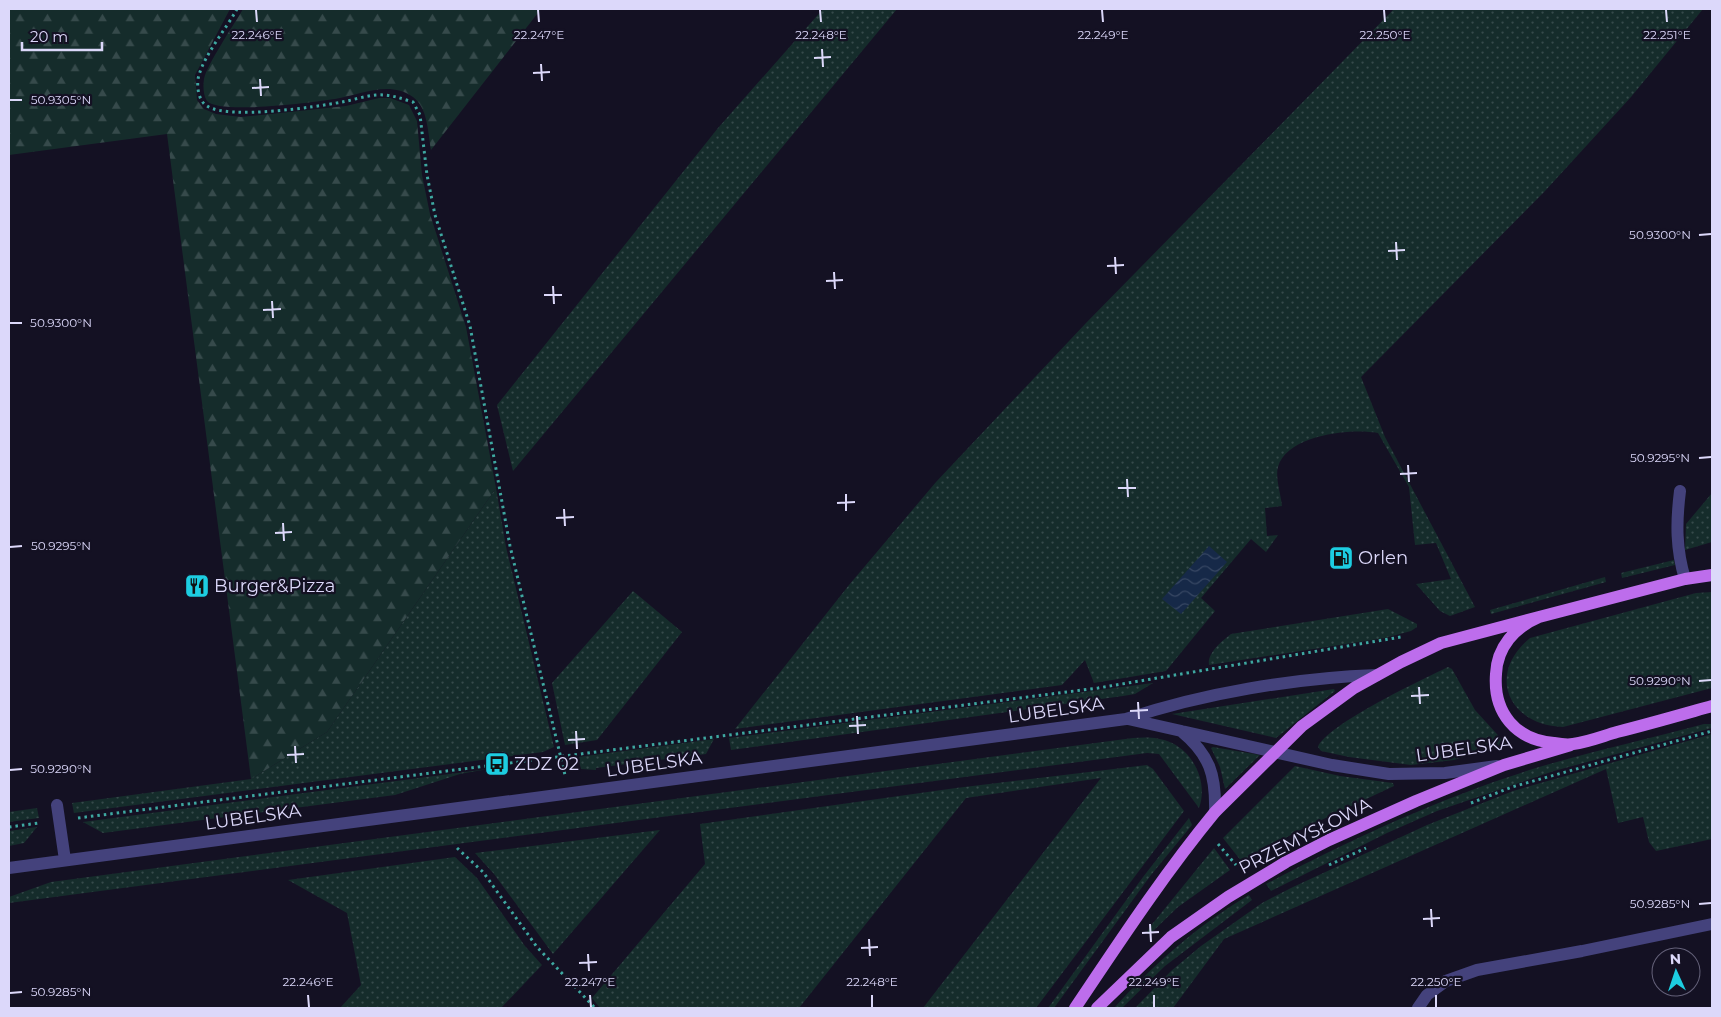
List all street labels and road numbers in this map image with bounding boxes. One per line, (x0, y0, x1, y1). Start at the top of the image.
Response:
street label: LUBELSKA (1006, 692, 1106, 728)
street label: LUBELSKA (1414, 731, 1514, 767)
street label: LUBELSKA (604, 746, 704, 782)
street label: PRZEMYSŁOWA (1235, 793, 1375, 879)
street label: LUBELSKA (203, 799, 303, 835)

